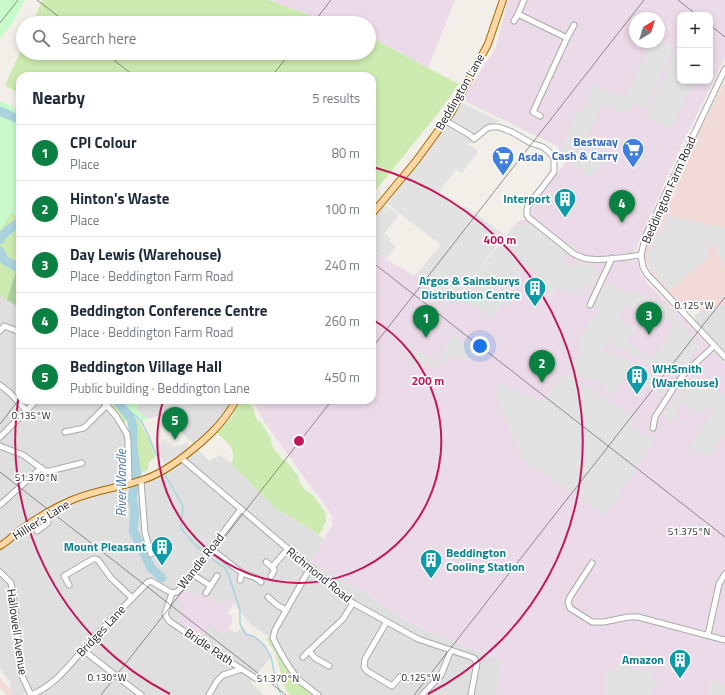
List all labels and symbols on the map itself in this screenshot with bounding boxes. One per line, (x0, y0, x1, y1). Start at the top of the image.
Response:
north arrow (629, 12, 665, 48)
street label: Beddington Lane (430, 50, 489, 133)
place label: Bestway Cash & Carry (552, 132, 618, 165)
street label: Beddington Farm Road (636, 133, 701, 247)
supermarket icon: Bestway Cash & Carry (620, 136, 646, 169)
supermarket icon: Asda (490, 144, 516, 177)
place label: Asda (518, 147, 544, 166)
building icon: Interport (552, 186, 578, 219)
place label: Interport (503, 189, 551, 208)
pin: 4 (609, 190, 635, 223)
text: 400 m (484, 230, 516, 249)
place label: Argos & Sainsburys Distribution Centre (419, 271, 520, 304)
building icon: Argos & Sainsburys Distribution Centre (522, 275, 548, 308)
text: 0.125°W (674, 298, 714, 313)
pin: 3 (636, 302, 662, 335)
pin: 1 (413, 305, 439, 338)
your location (470, 336, 490, 356)
pin: 2 (529, 350, 555, 383)
place label: WHSmith (Warehouse) (652, 359, 719, 392)
building icon: WHSmith (Warehouse) (624, 363, 650, 396)
text: 200 m (412, 371, 444, 390)
pin: 5 (162, 407, 188, 440)
text: 0.135°W (11, 408, 51, 423)
centre of rings (292, 434, 306, 448)
water label: River Wandle (111, 448, 131, 517)
text: 51.370°N (15, 470, 57, 485)
street label: Hillier's Lane (9, 495, 73, 545)
text: 51.375°N (668, 524, 710, 539)
street label: Wandle Road (173, 529, 229, 593)
building icon: Mount Pleasant (149, 534, 175, 567)
place label: Mount Pleasant (64, 537, 147, 556)
street label: Richmond Road (282, 542, 356, 607)
place label: Beddington Cooling Station (446, 543, 525, 576)
building icon: Beddington Cooling Station (418, 547, 444, 580)
street label: Hallowell Avenue (2, 588, 33, 676)
street label: Bridges Lane (71, 600, 130, 661)
street label: Bridle Path (181, 623, 238, 670)
building icon: Amazon (667, 647, 693, 680)
place label: Amazon (622, 650, 664, 669)
text: 0.130°W (87, 670, 127, 685)
text: 0.125°W (401, 670, 441, 685)
text: 51.370°N (257, 671, 299, 686)

